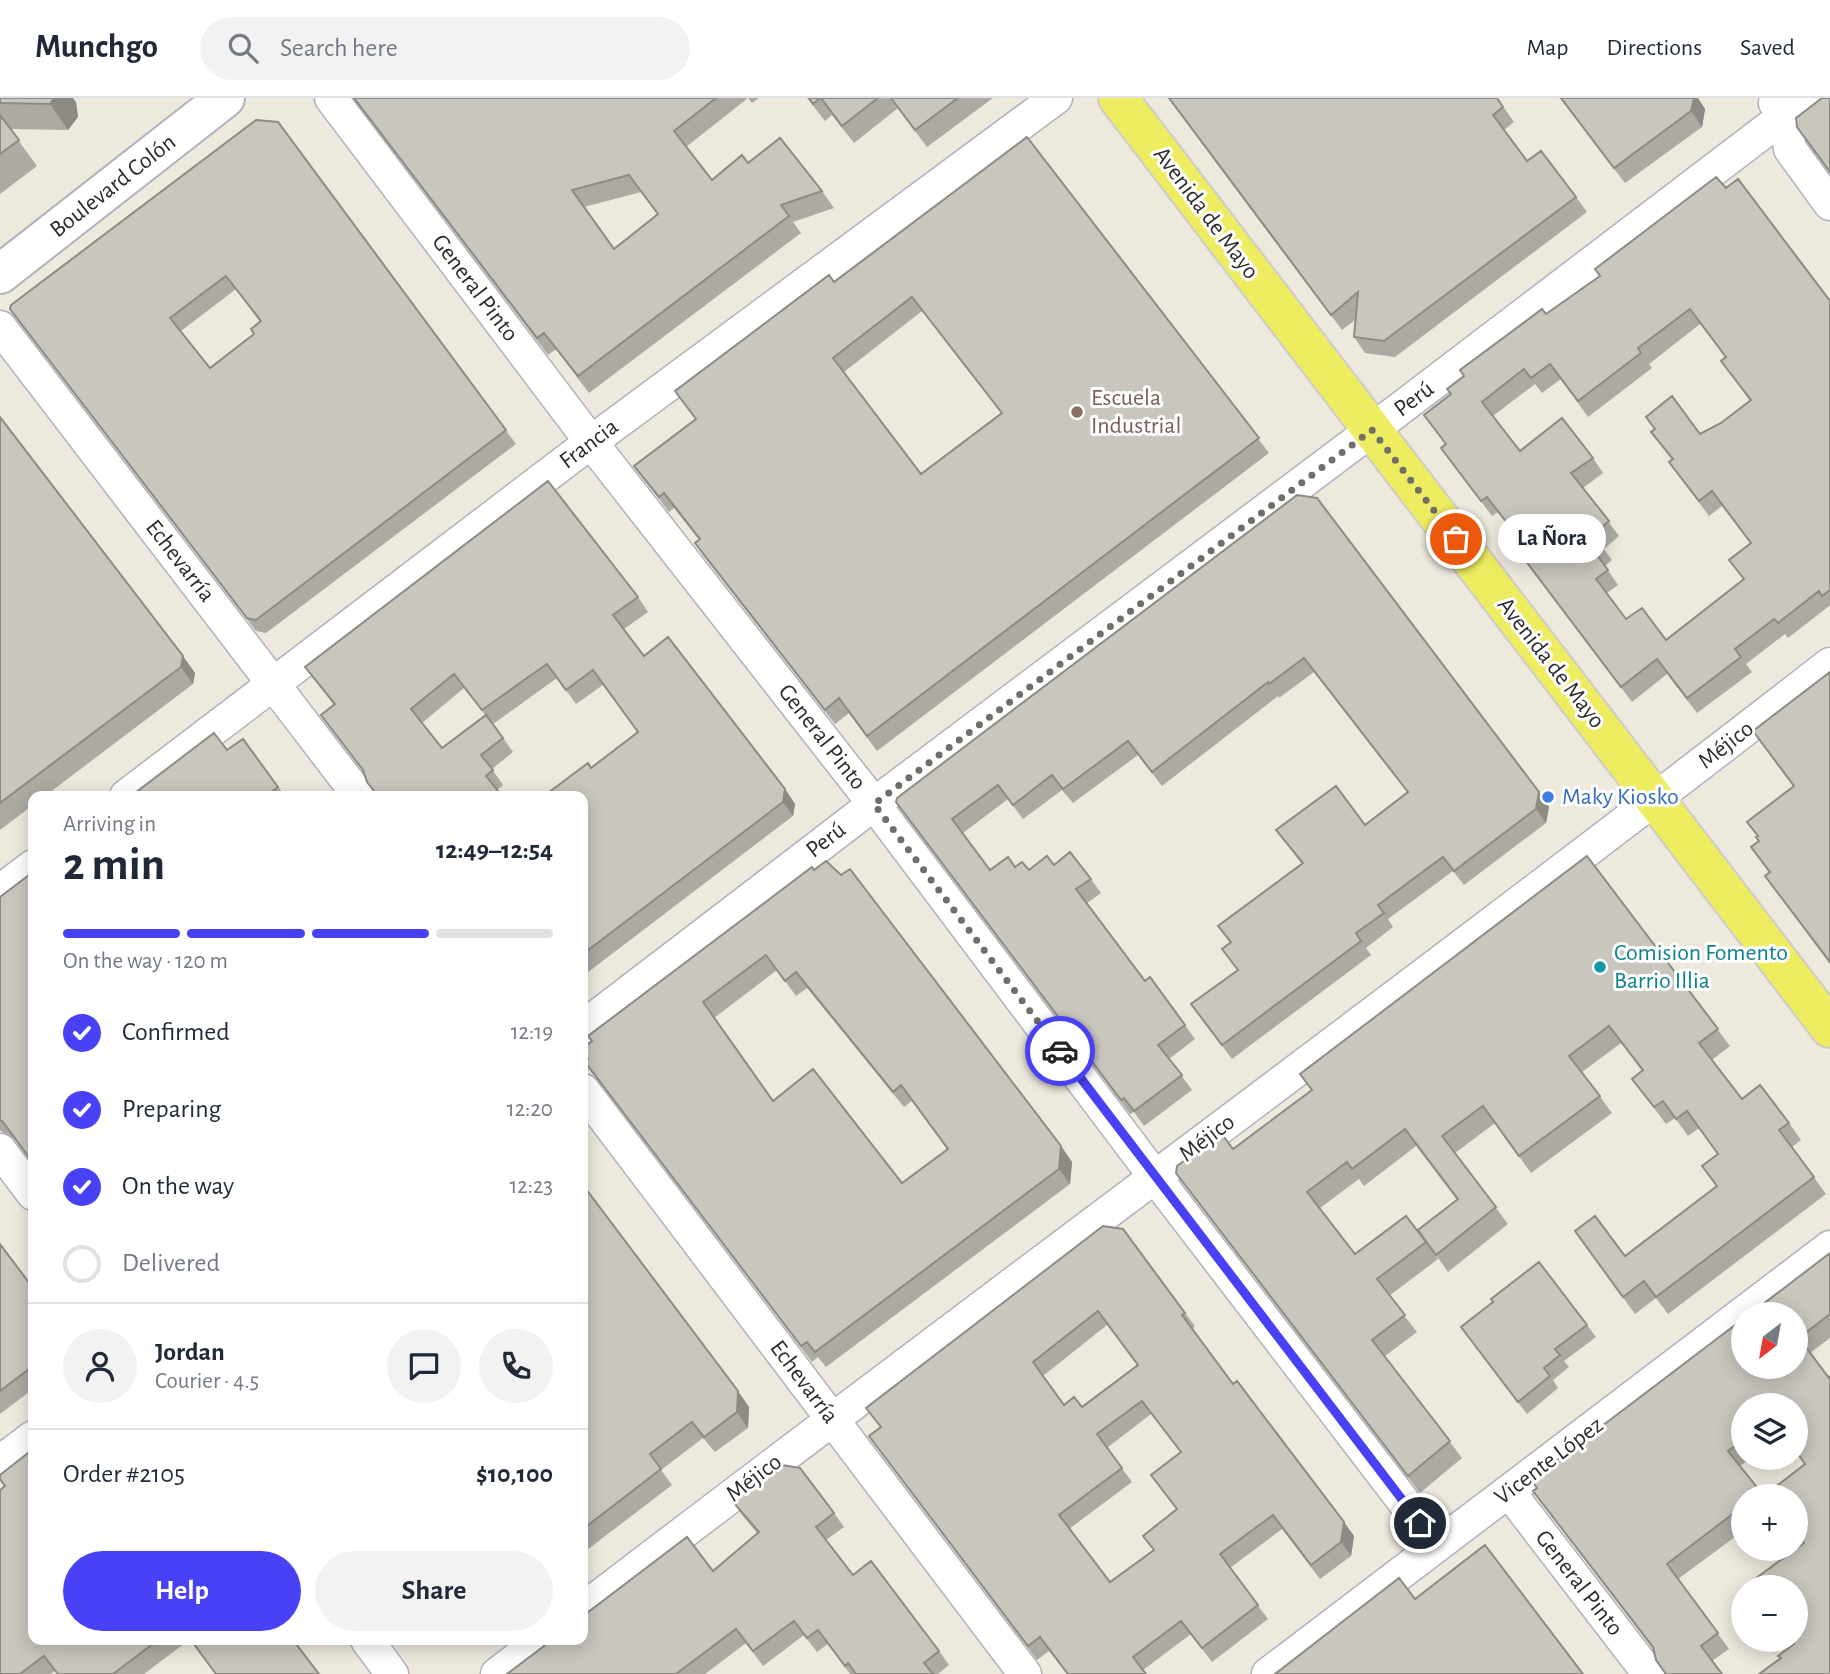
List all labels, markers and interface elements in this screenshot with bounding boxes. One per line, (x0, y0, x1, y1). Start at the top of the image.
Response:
search box (200, 17, 690, 80)
icon: search (224, 29, 262, 67)
text: Munchgo (35, 31, 158, 64)
text: Search here (280, 35, 398, 61)
text: Map (1526, 36, 1568, 60)
text: Directions (1606, 36, 1702, 60)
text: Saved (1740, 36, 1795, 60)
street label: Boulevard Colón (46, 130, 180, 242)
street label: Avenida de Mayo (1149, 142, 1263, 284)
street label: General Pinto (427, 230, 523, 346)
street label: Perú (1390, 377, 1438, 421)
place label: Escuela Industrial (1091, 386, 1181, 438)
marker: Escuela Industrial (1069, 404, 1085, 420)
street label: Francia (555, 414, 623, 474)
pin (1426, 509, 1486, 569)
callout: La Ñora (1498, 514, 1606, 564)
street label: Echevarría (141, 515, 219, 607)
icon: bag (1437, 520, 1475, 558)
text: La Ñora (1517, 527, 1587, 550)
street label: Avenida de Mayo (1493, 593, 1609, 733)
street label: General Pinto (774, 680, 870, 794)
street label: Méjico (1694, 716, 1758, 774)
place label: Maky Kiosko (1562, 785, 1679, 809)
marker: Maky Kiosko (1540, 789, 1556, 805)
text: Arriving in (63, 813, 156, 836)
street label: Perú (802, 817, 850, 863)
text: 12:49–12:54 (436, 837, 553, 863)
text: 2 min (63, 842, 165, 888)
place label: Comision Fomento Barrio Illia (1614, 941, 1788, 993)
text: On the way · 120 m (63, 950, 228, 973)
marker: Comision Fomento Barrio Illia (1592, 959, 1608, 975)
icon: check (63, 1014, 101, 1052)
courier (1025, 1016, 1095, 1086)
text: Confirmed (122, 1019, 230, 1045)
text: 12:19 (511, 1021, 553, 1044)
icon: car (1041, 1032, 1079, 1070)
icon: check (63, 1091, 101, 1129)
text: Preparing (122, 1096, 221, 1122)
text: 12:20 (507, 1098, 553, 1121)
street label: Méjico (1175, 1110, 1239, 1166)
icon: check (63, 1168, 101, 1206)
text: On the way (122, 1173, 234, 1199)
text: 12:23 (509, 1175, 553, 1198)
text: Delivered (122, 1250, 220, 1276)
north arrow (1731, 1302, 1808, 1379)
map controls (1731, 1302, 1808, 1652)
button: person (63, 1329, 137, 1403)
button: chat (387, 1329, 461, 1403)
button: phone (479, 1329, 553, 1403)
street label: Echevarría (765, 1336, 843, 1428)
text: Jordan (155, 1339, 225, 1365)
text: Courier · 4.5 (155, 1370, 259, 1393)
button: layers (1731, 1393, 1808, 1470)
street label: Vicente López (1490, 1413, 1608, 1509)
street label: Méjico (722, 1450, 786, 1506)
text: Order #2105 (63, 1461, 185, 1487)
text: $10,100 (476, 1461, 553, 1487)
button: + (1731, 1484, 1808, 1561)
pin (1390, 1493, 1450, 1553)
icon: home (1401, 1504, 1439, 1542)
street label: General Pinto (1531, 1526, 1627, 1640)
button: Help (63, 1551, 301, 1631)
button: Share (315, 1551, 553, 1631)
button: − (1731, 1575, 1808, 1652)

